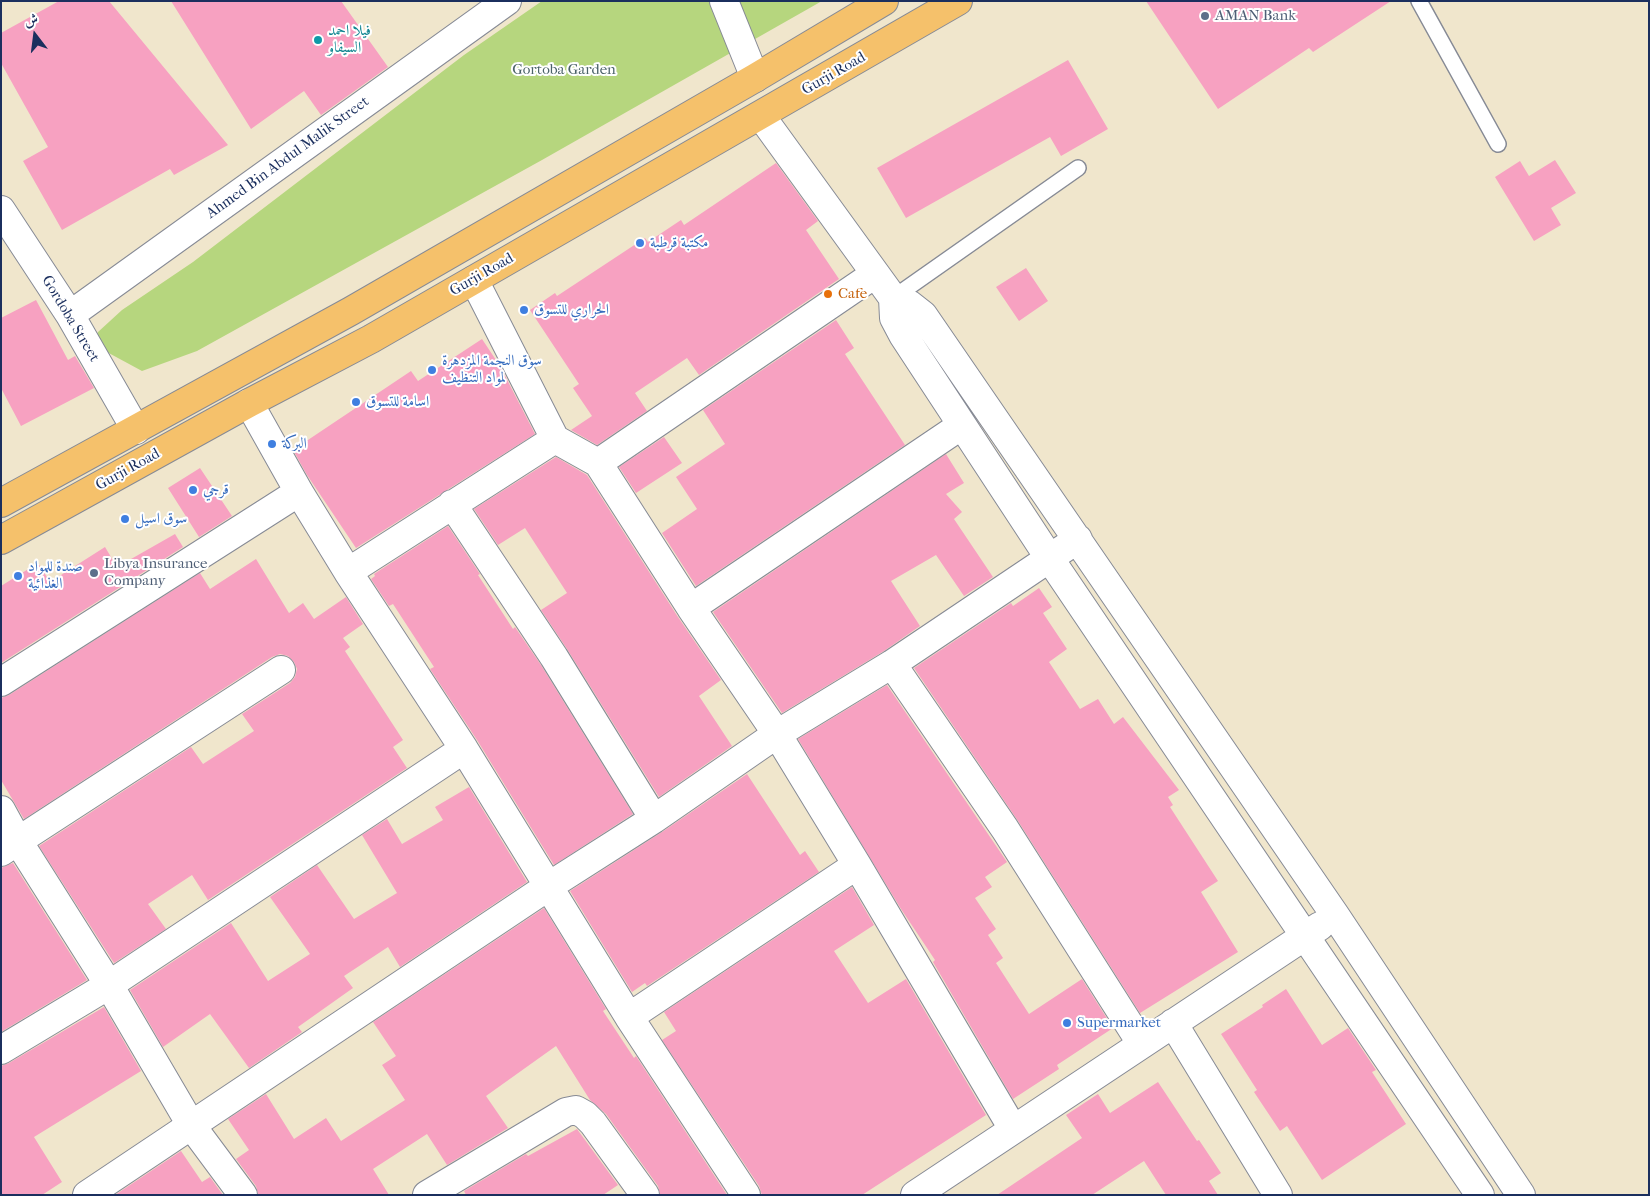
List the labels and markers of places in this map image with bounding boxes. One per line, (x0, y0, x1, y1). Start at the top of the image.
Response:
place label: AMAN Bank (1215, 7, 1296, 25)
marker: AMAN Bank (1199, 10, 1211, 22)
place label: فيلا احمد السيفاو (328, 22, 371, 57)
marker: فيلا احمد السيفاو (312, 34, 324, 46)
place label: مكتبة قرطبة (650, 234, 708, 252)
marker: مكتبة قرطبة (634, 237, 646, 249)
place label: Cafe (838, 285, 867, 303)
marker: Cafe (822, 288, 834, 300)
place label: الحراري للتسوق (534, 301, 609, 319)
marker: الحراري للتسوق (518, 304, 530, 316)
place label: سوق النجمة المزدهرة لمواد التنظيف (442, 352, 542, 387)
marker: سوق النجمة المزدهرة لمواد التنظيف (426, 364, 438, 376)
place label: اسامة للتسوق (366, 393, 429, 411)
marker: اسامة للتسوق (350, 396, 362, 408)
place label: البركة (282, 435, 307, 453)
marker: البركة (266, 438, 278, 450)
place label: قرجي (203, 481, 229, 499)
marker: قرجي (187, 484, 199, 496)
place label: سوق اسيل (135, 510, 187, 528)
marker: سوق اسيل (119, 513, 131, 525)
place label: Libya Insurance Company (104, 555, 207, 590)
place label: صندة للمواد الغذائية (28, 558, 83, 593)
marker: Libya Insurance Company (88, 567, 100, 579)
marker: صندة للمواد الغذائية (12, 570, 24, 582)
place label: Supermarket (1077, 1014, 1161, 1032)
marker: Supermarket (1061, 1017, 1073, 1029)

